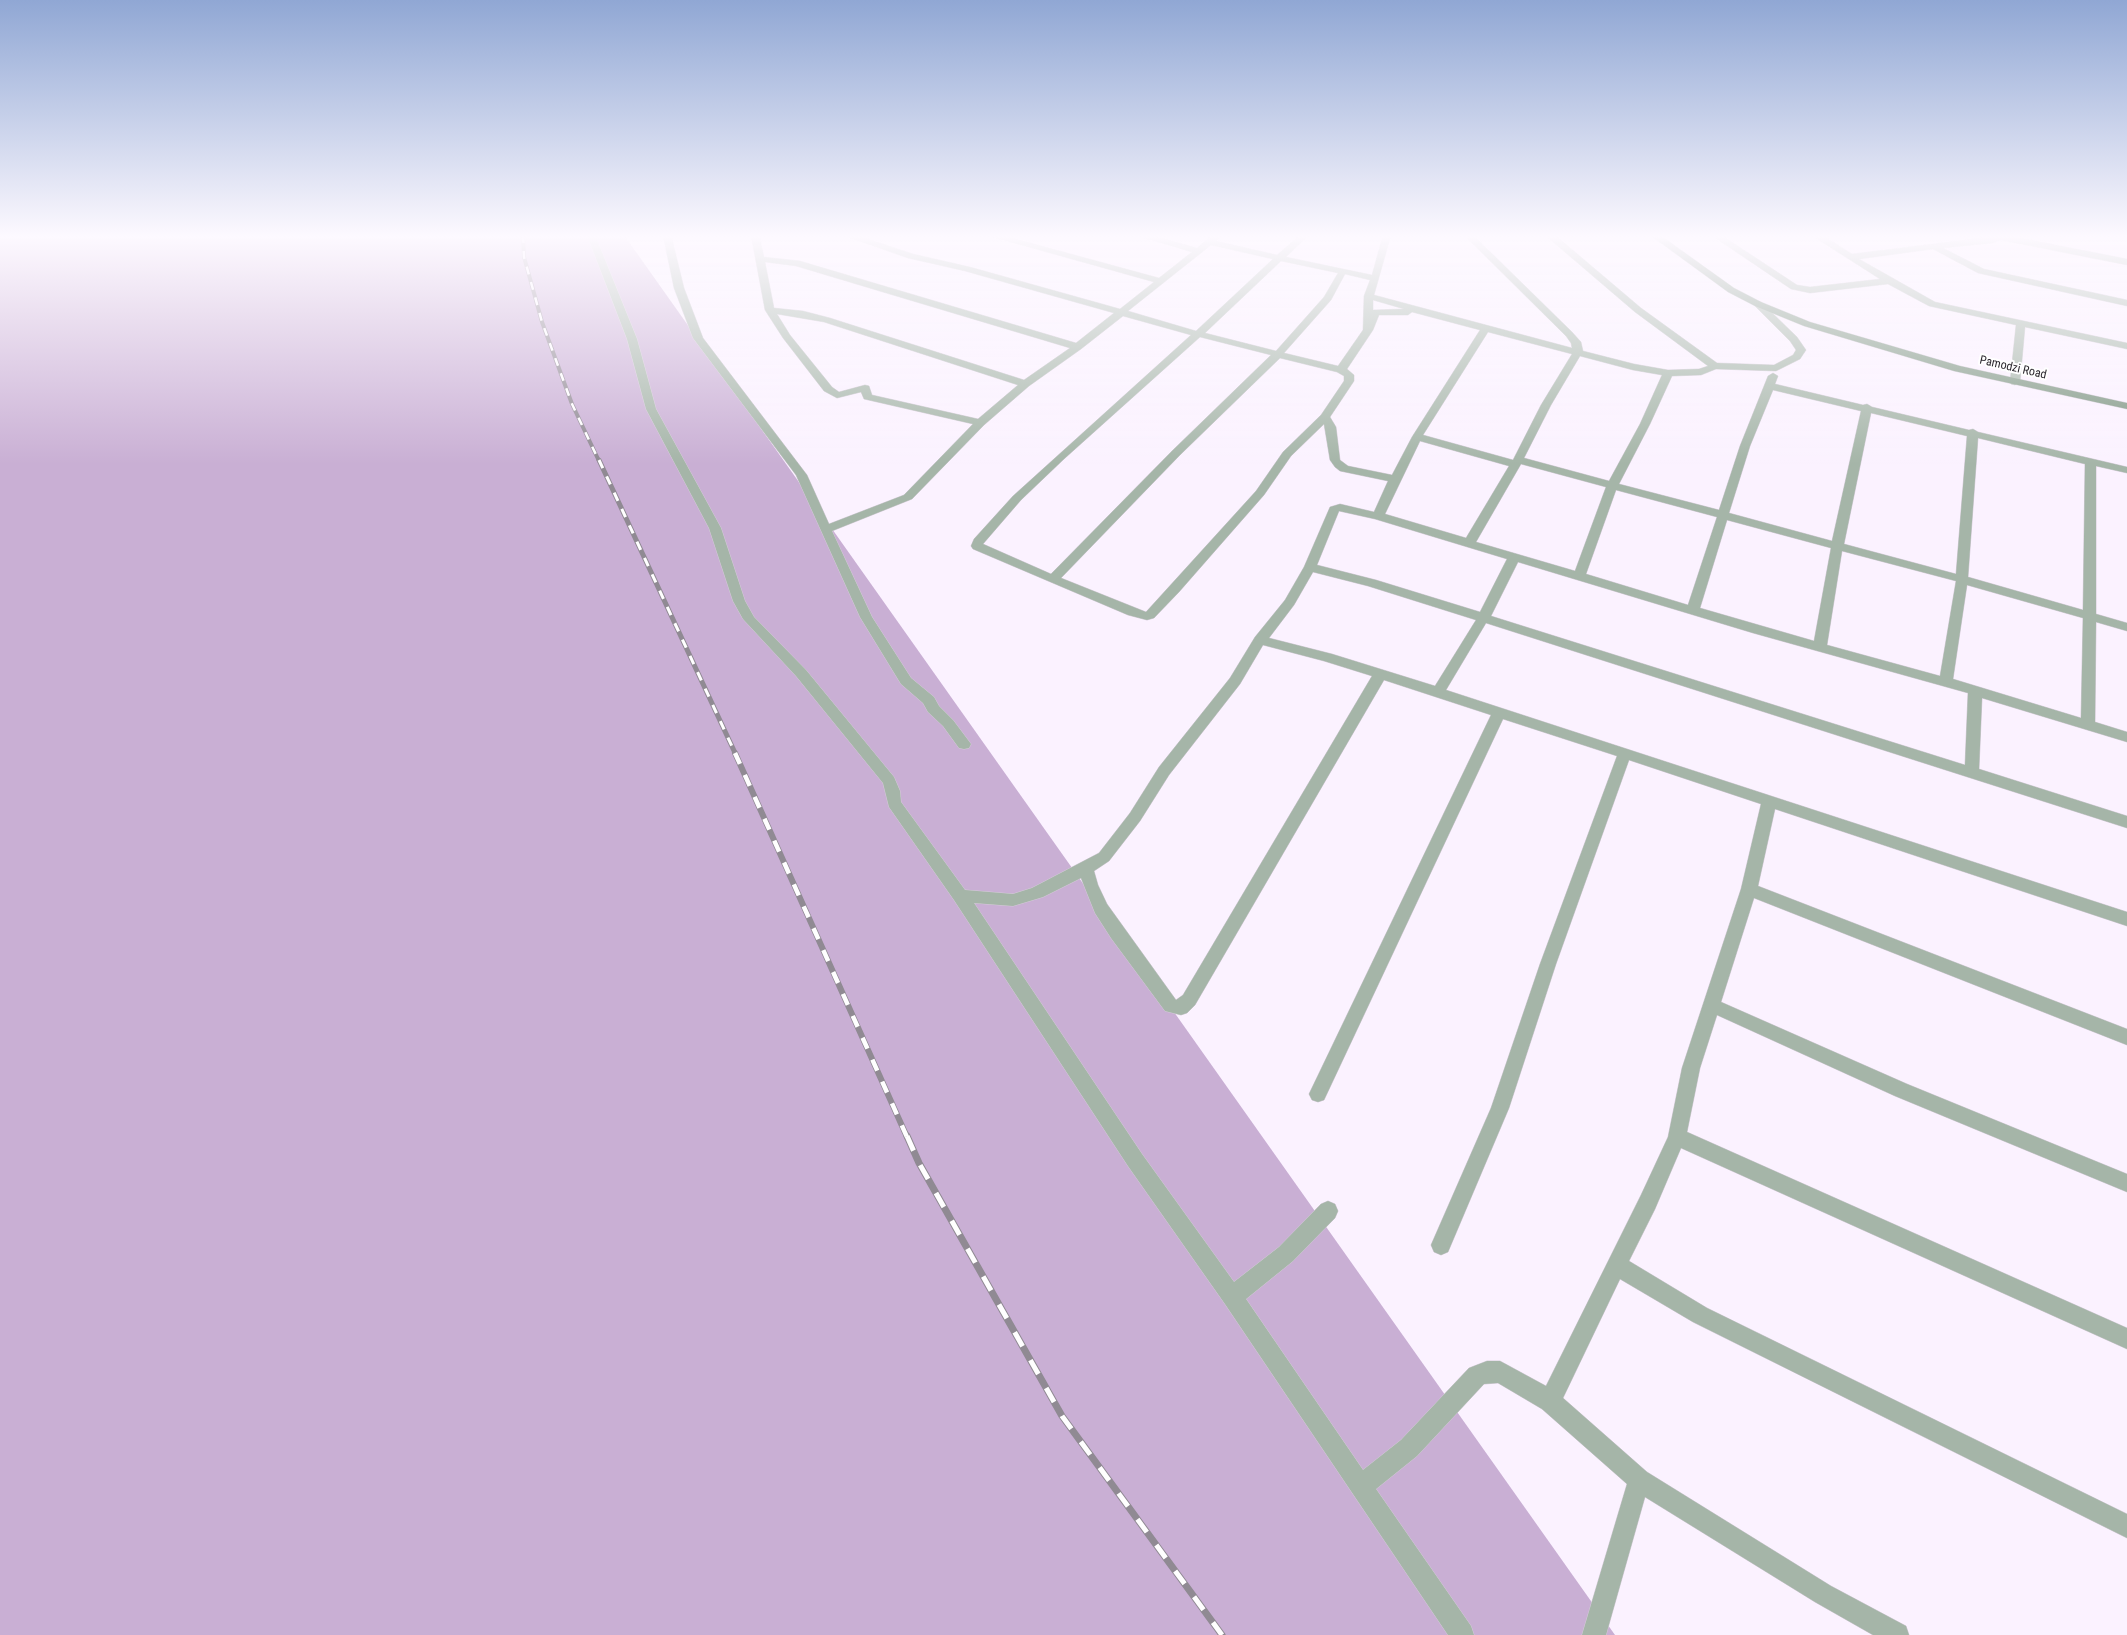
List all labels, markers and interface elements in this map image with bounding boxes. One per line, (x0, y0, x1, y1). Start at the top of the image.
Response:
street label: Pamodzi Road (1978, 353, 2048, 383)

